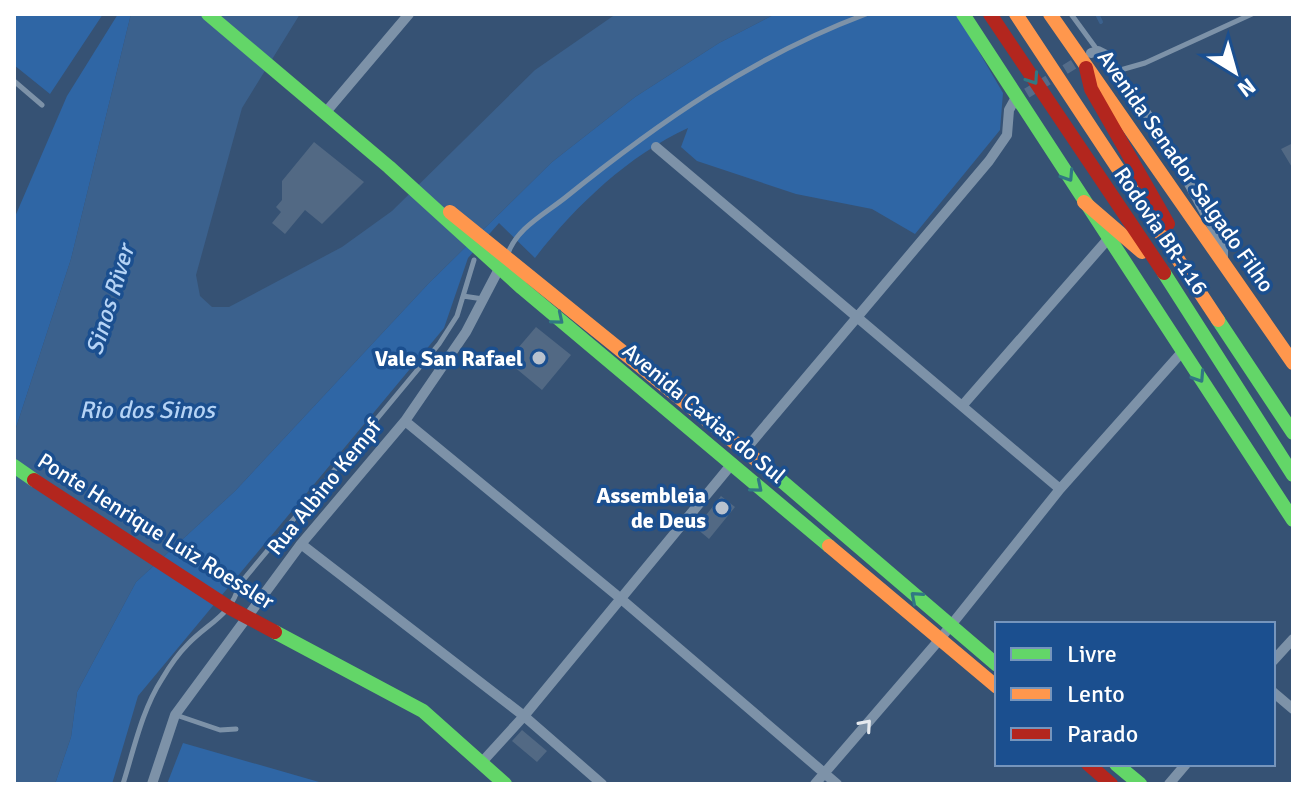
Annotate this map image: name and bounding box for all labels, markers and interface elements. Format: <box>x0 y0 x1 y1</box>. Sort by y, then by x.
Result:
north arrow <box>1195 32 1275 112</box>
street label: Avenida Senador Salgado Filho <box>1092 45 1280 297</box>
one-way arrow <box>1024 70 1039 84</box>
text: N <box>1232 72 1261 103</box>
street label: Rodovia BR-116 <box>1108 162 1214 300</box>
one-way arrow <box>1058 167 1073 182</box>
water label: Sinos River <box>79 238 142 359</box>
one-way arrow <box>549 309 564 324</box>
street label: Avenida Caxias do Sul <box>617 337 791 489</box>
place label: Vale San Rafael <box>375 345 523 372</box>
marker: Vale San Rafael <box>530 349 548 367</box>
one-way arrow <box>1189 369 1204 383</box>
water label: Rio dos Sinos <box>79 395 217 425</box>
street label: Rua Albino Kempf <box>261 412 388 560</box>
street label: Ponte Henrique Luiz Roessler <box>33 447 279 615</box>
one-way arrow <box>748 477 763 492</box>
place label: Assembleia de Deus <box>597 482 706 534</box>
marker: Assembleia de Deus <box>713 499 731 517</box>
one-way arrow <box>911 592 925 607</box>
legend <box>995 622 1275 766</box>
text: Livre <box>1067 639 1117 669</box>
text: Lento <box>1067 679 1125 709</box>
text: Parado <box>1067 719 1138 749</box>
one-way arrow <box>856 720 870 734</box>

